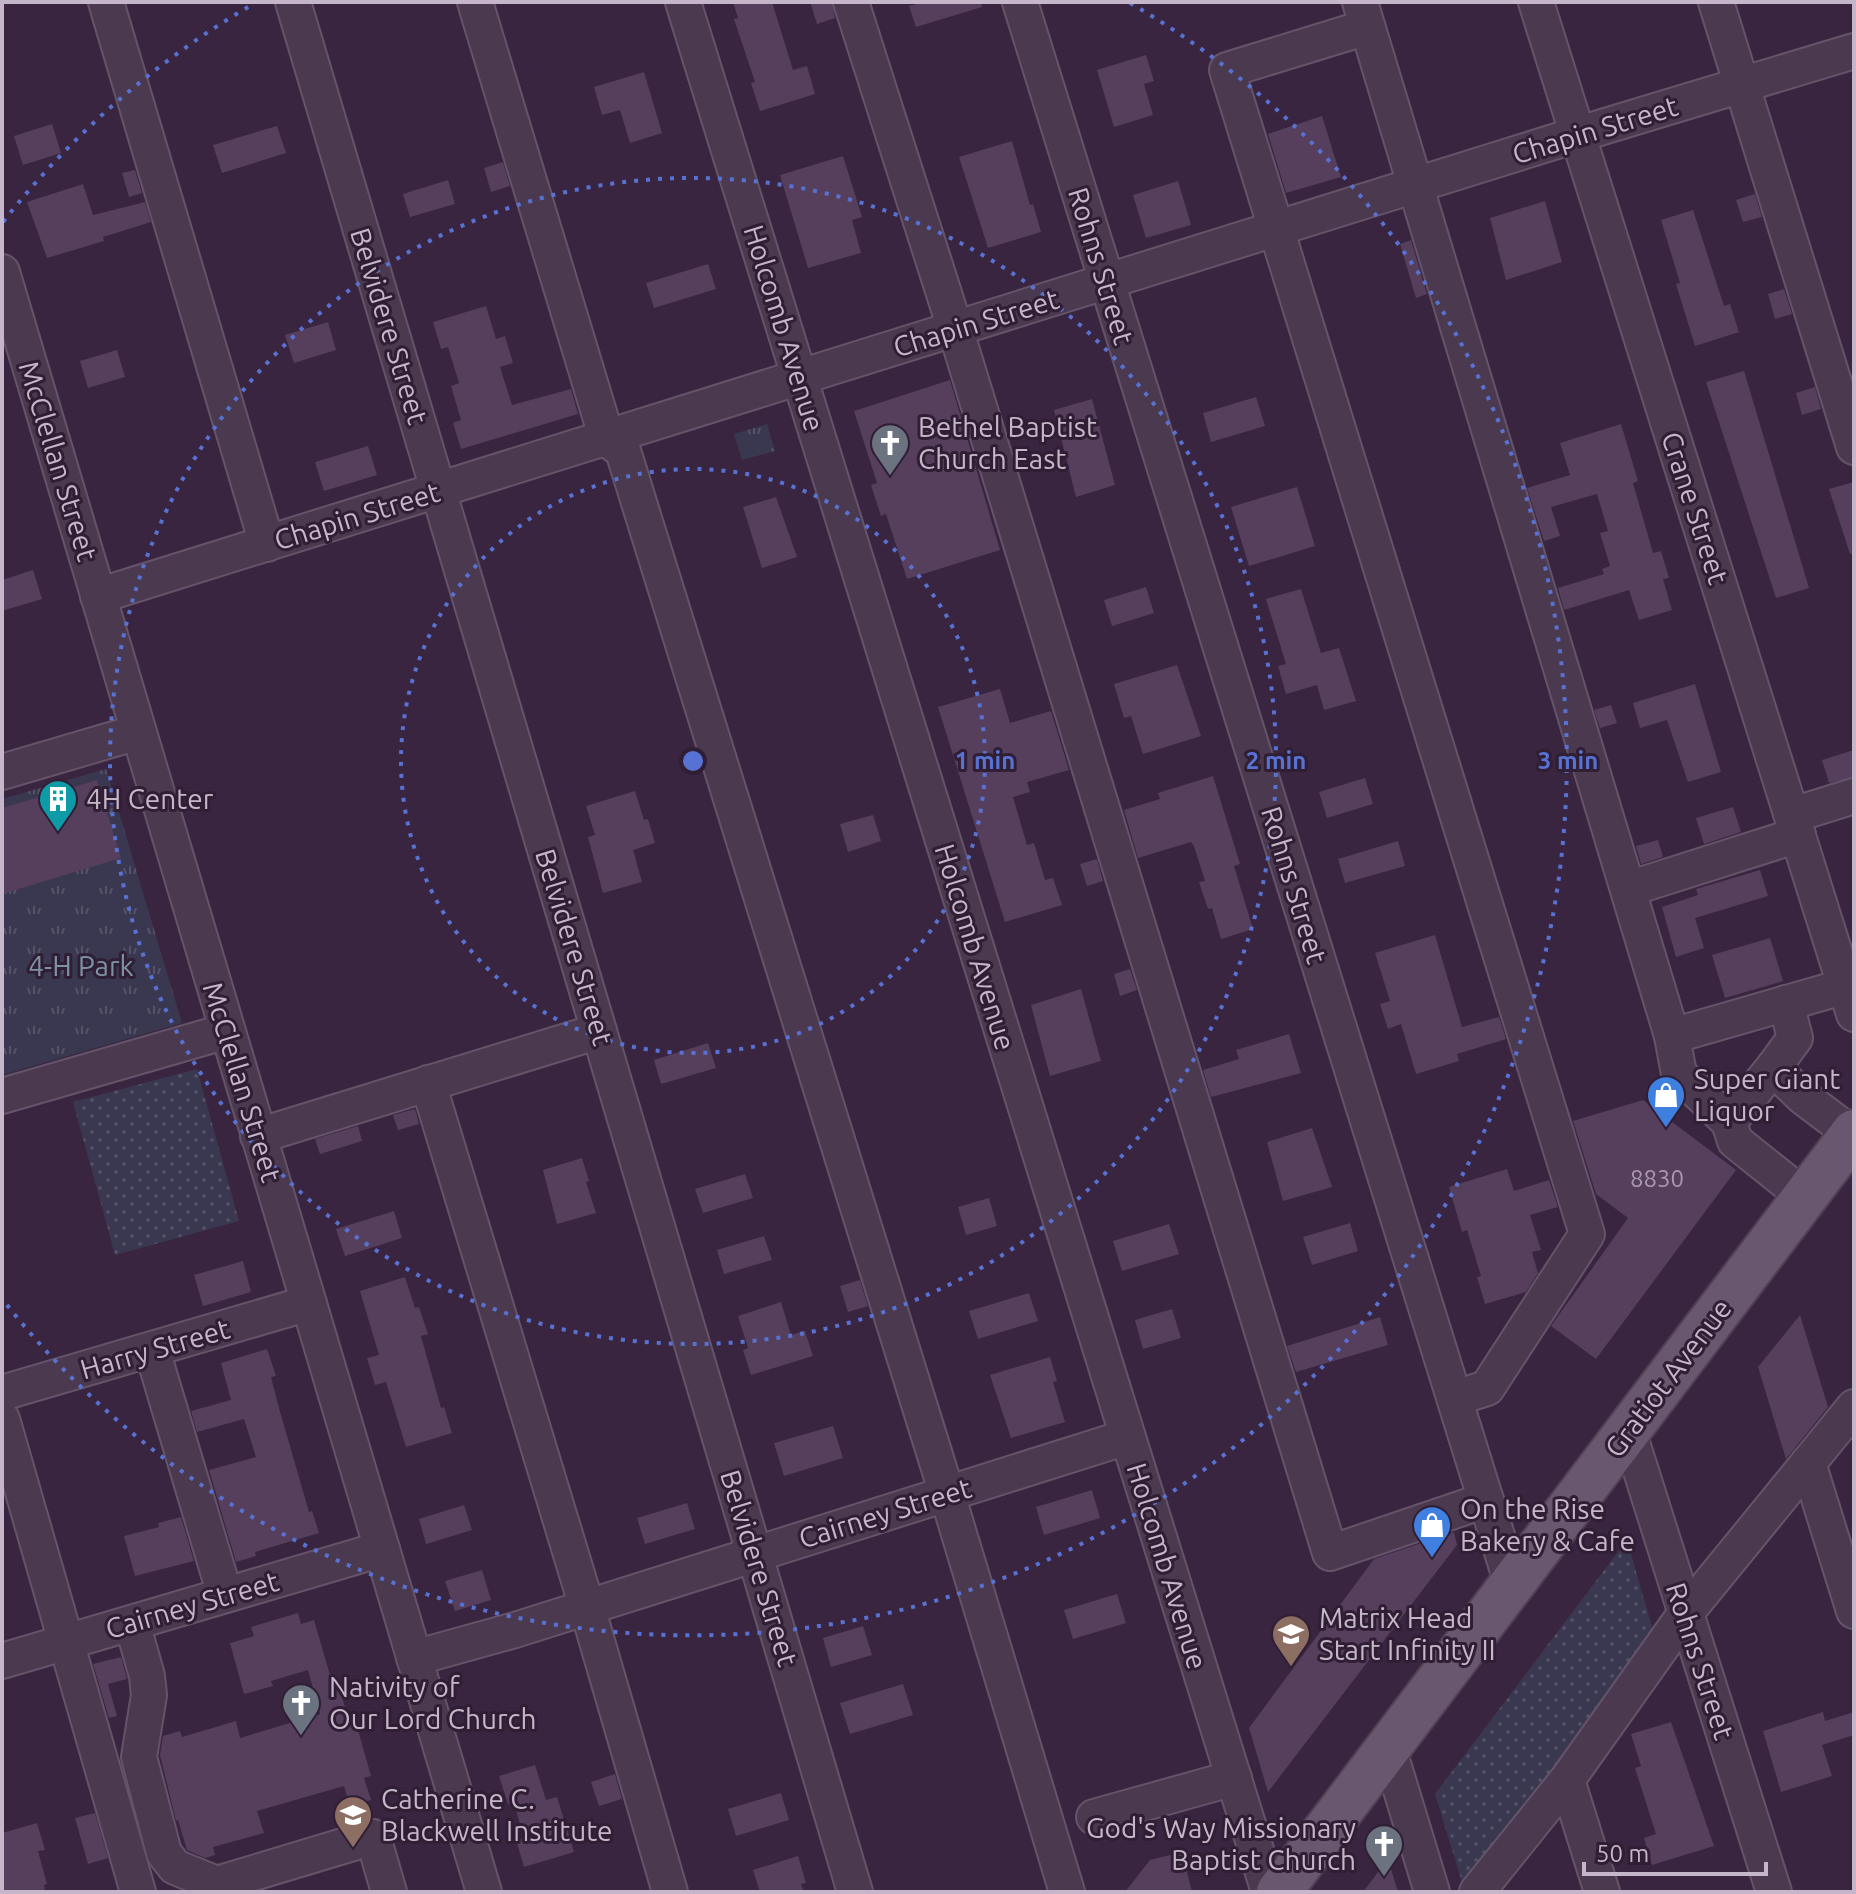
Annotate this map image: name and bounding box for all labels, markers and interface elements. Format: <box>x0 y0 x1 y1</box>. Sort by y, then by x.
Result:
street label: Chapin Street <box>1508 90 1681 169</box>
street label: Rohns Street <box>1063 184 1140 348</box>
street label: Holcomb Avenue <box>738 221 831 435</box>
street label: Belvidere Street <box>345 224 434 428</box>
street label: Chapin Street <box>889 283 1062 362</box>
street label: McClellan Street <box>13 357 104 564</box>
place label: Bethel Baptist Church East <box>918 411 1097 474</box>
church icon: Bethel Baptist Church East <box>869 422 911 477</box>
street label: Crane Street <box>1656 428 1735 588</box>
street label: Chapin Street <box>270 476 443 555</box>
centre of rings <box>679 747 707 775</box>
text: 1 min <box>955 747 1015 774</box>
text: 2 min <box>1246 747 1306 774</box>
text: 3 min <box>1538 747 1598 774</box>
building icon: 4H Center <box>37 778 79 833</box>
place label: 4H Center <box>86 783 214 814</box>
street label: Rohns Street <box>1256 803 1333 967</box>
street label: Holcomb Avenue <box>929 840 1022 1054</box>
street label: Belvidere Street <box>530 845 619 1049</box>
park label: 4-H Park <box>28 950 134 981</box>
street label: McClellan Street <box>197 978 288 1185</box>
place label: Super Giant Liquor <box>1694 1063 1840 1126</box>
shop icon: Super Giant Liquor <box>1645 1074 1687 1129</box>
house number: 8830 <box>1630 1165 1684 1192</box>
street label: Gratiot Avenue <box>1598 1293 1737 1463</box>
street label: Harry Street <box>77 1312 233 1385</box>
street label: Holcomb Avenue <box>1121 1459 1214 1673</box>
street label: Belvidere Street <box>715 1466 804 1670</box>
street label: Cairney Street <box>795 1472 975 1553</box>
place label: On the Rise Bakery & Cafe <box>1460 1493 1635 1556</box>
shop icon: On the Rise Bakery & Cafe <box>1411 1504 1453 1559</box>
street label: Cairney Street <box>102 1565 282 1644</box>
street label: Rohns Street <box>1661 1579 1740 1743</box>
place label: Matrix Head Start Infinity II <box>1319 1602 1496 1665</box>
school or university icon: Matrix Head Start Infinity II <box>1270 1613 1312 1668</box>
place label: Nativity of Our Lord Church <box>329 1671 536 1734</box>
church icon: Nativity of Our Lord Church <box>280 1682 322 1737</box>
place label: Catherine C. Blackwell Institute <box>381 1783 613 1846</box>
school or university icon: Catherine C. Blackwell Institute <box>332 1794 374 1849</box>
place label: God's Way Missionary Baptist Church <box>1086 1812 1356 1875</box>
church icon: God's Way Missionary Baptist Church <box>1363 1823 1405 1878</box>
scale bar <box>1584 1826 1766 1876</box>
text: 50 m <box>1596 1840 1649 1867</box>

